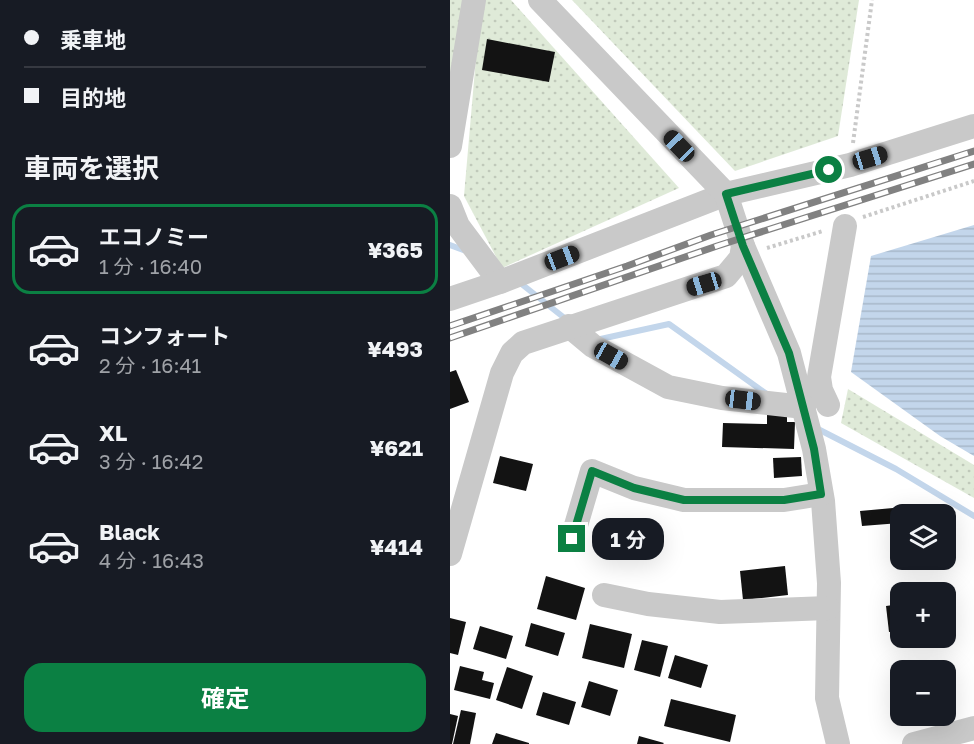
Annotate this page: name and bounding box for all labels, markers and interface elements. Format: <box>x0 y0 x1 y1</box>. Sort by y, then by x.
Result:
text: 乗車地 <box>60 26 126 53</box>
text: 目的地 <box>60 84 126 111</box>
car <box>660 127 698 165</box>
car <box>850 144 890 172</box>
text: 車両を選択 <box>24 152 159 184</box>
route start <box>815 156 842 183</box>
icon: car <box>27 222 81 276</box>
text: エコノミー <box>99 223 209 250</box>
text: ¥365 <box>368 236 423 263</box>
car <box>542 243 582 273</box>
text: 1 分 · 16:40 <box>99 254 202 278</box>
car <box>684 270 724 298</box>
icon: car <box>27 321 81 375</box>
text: コンフォート <box>99 322 230 349</box>
text: ¥493 <box>367 335 423 362</box>
car <box>591 339 631 373</box>
text: 2 分 · 16:41 <box>99 353 201 377</box>
car <box>724 389 762 411</box>
text: XL <box>99 419 127 446</box>
icon: car <box>27 420 81 474</box>
text: ¥621 <box>370 434 423 461</box>
text: 3 分 · 16:42 <box>99 449 203 473</box>
map controls <box>890 504 956 726</box>
button: layers <box>890 504 956 570</box>
text: Black <box>99 518 160 545</box>
callout: 1 分 <box>593 518 665 560</box>
icon: car <box>27 519 81 573</box>
route end <box>558 525 585 552</box>
text: 1 分 <box>610 527 646 551</box>
text: ¥414 <box>370 533 423 560</box>
text: 4 分 · 16:43 <box>99 548 204 572</box>
button: + <box>890 582 956 648</box>
button: − <box>890 660 956 726</box>
button: 確定 <box>24 663 426 732</box>

